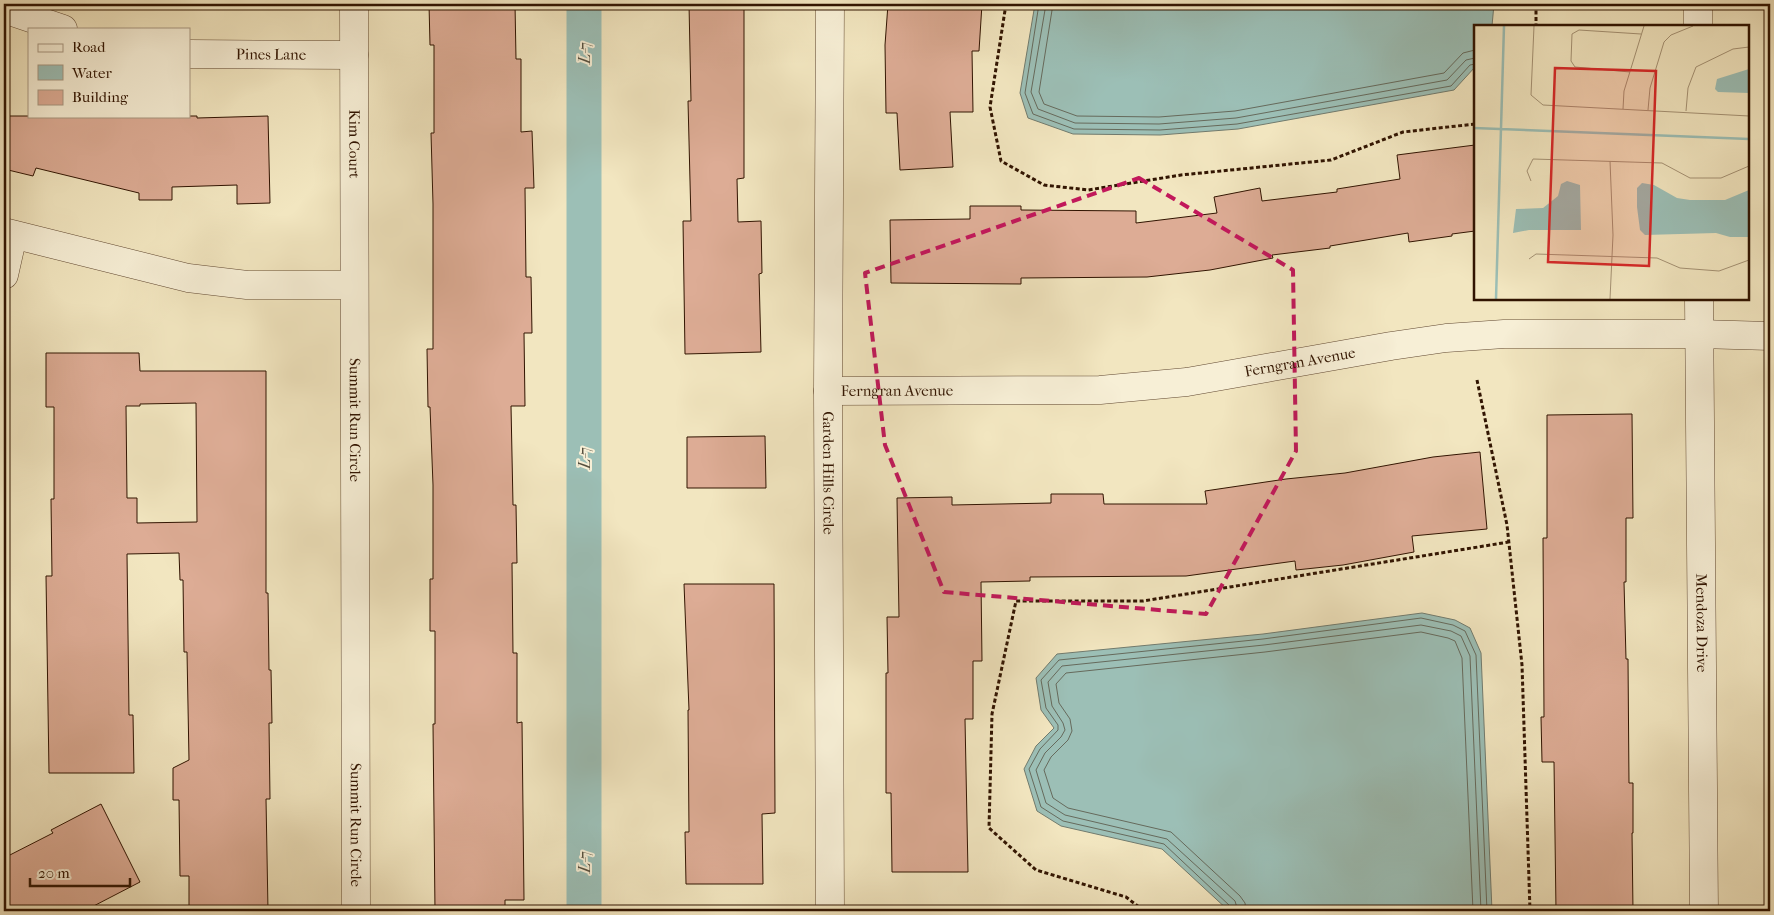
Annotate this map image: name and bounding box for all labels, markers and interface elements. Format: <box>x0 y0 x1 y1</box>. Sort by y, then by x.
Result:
inset map <box>1474 25 1749 300</box>
legend <box>28 28 190 118</box>
text: Road <box>72 38 106 56</box>
water label: L-7 <box>575 42 594 65</box>
street label: Pines Lane <box>236 45 307 64</box>
text: Water <box>71 64 112 82</box>
text: Building <box>72 88 129 106</box>
street label: Kim Court <box>345 110 363 179</box>
street label: Ferngran Avenue <box>1243 343 1357 381</box>
street label: Summit Run Circle <box>346 358 364 483</box>
street label: Ferngran Avenue <box>841 382 954 400</box>
street label: Garden Hills Circle <box>819 411 838 535</box>
water label: L-7 <box>575 447 594 470</box>
street label: Mendoza Drive <box>1692 573 1711 673</box>
street label: Summit Run Circle <box>347 763 365 888</box>
water label: L-7 <box>575 851 594 874</box>
scale bar <box>30 855 130 887</box>
text: 20 m <box>38 864 70 882</box>

